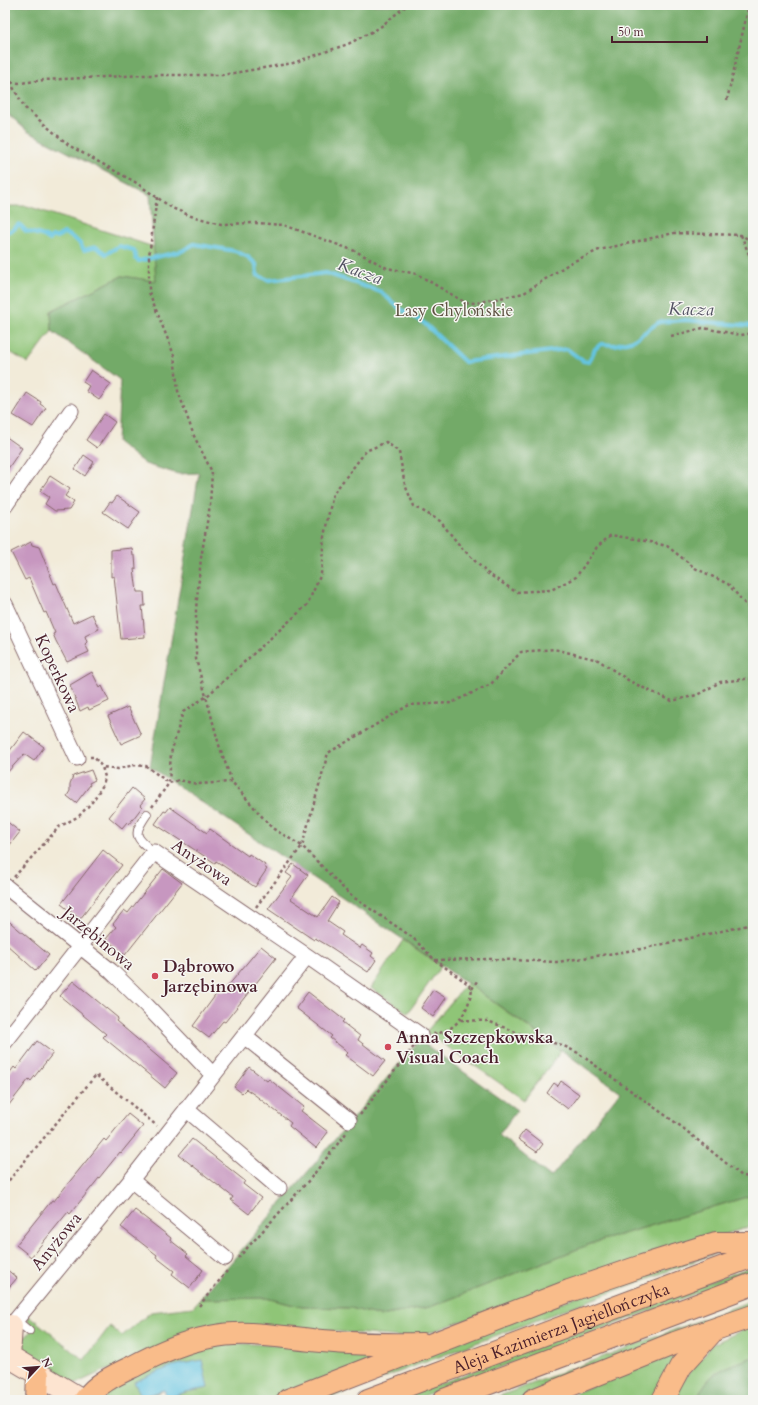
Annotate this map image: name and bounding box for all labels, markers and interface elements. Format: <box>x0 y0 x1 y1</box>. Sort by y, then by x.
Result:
scale bar <box>612 18 707 44</box>
text: 50 m <box>618 24 645 40</box>
water label: Kacza <box>334 252 386 291</box>
water label: Kacza <box>668 297 714 322</box>
park label: Lasy Chylońskie <box>395 299 513 322</box>
street label: Koperkowa <box>29 630 86 717</box>
street label: Anyżowa <box>167 834 237 891</box>
street label: Jarzębinowa <box>55 899 140 976</box>
place label: Dąbrowo Jarzębinowa <box>160 955 258 998</box>
marker: Dąbrowo Jarzębinowa <box>150 971 160 981</box>
place label: Anna Szczepkowska Visual Coach <box>396 1026 554 1069</box>
marker: Anna Szczepkowska Visual Coach <box>383 1042 393 1052</box>
street label: Anyżowa <box>26 1207 87 1275</box>
street label: Aleja Kazimierza Jagiellończyka <box>450 1277 673 1379</box>
north arrow <box>18 1347 58 1387</box>
text: N <box>38 1355 56 1371</box>

